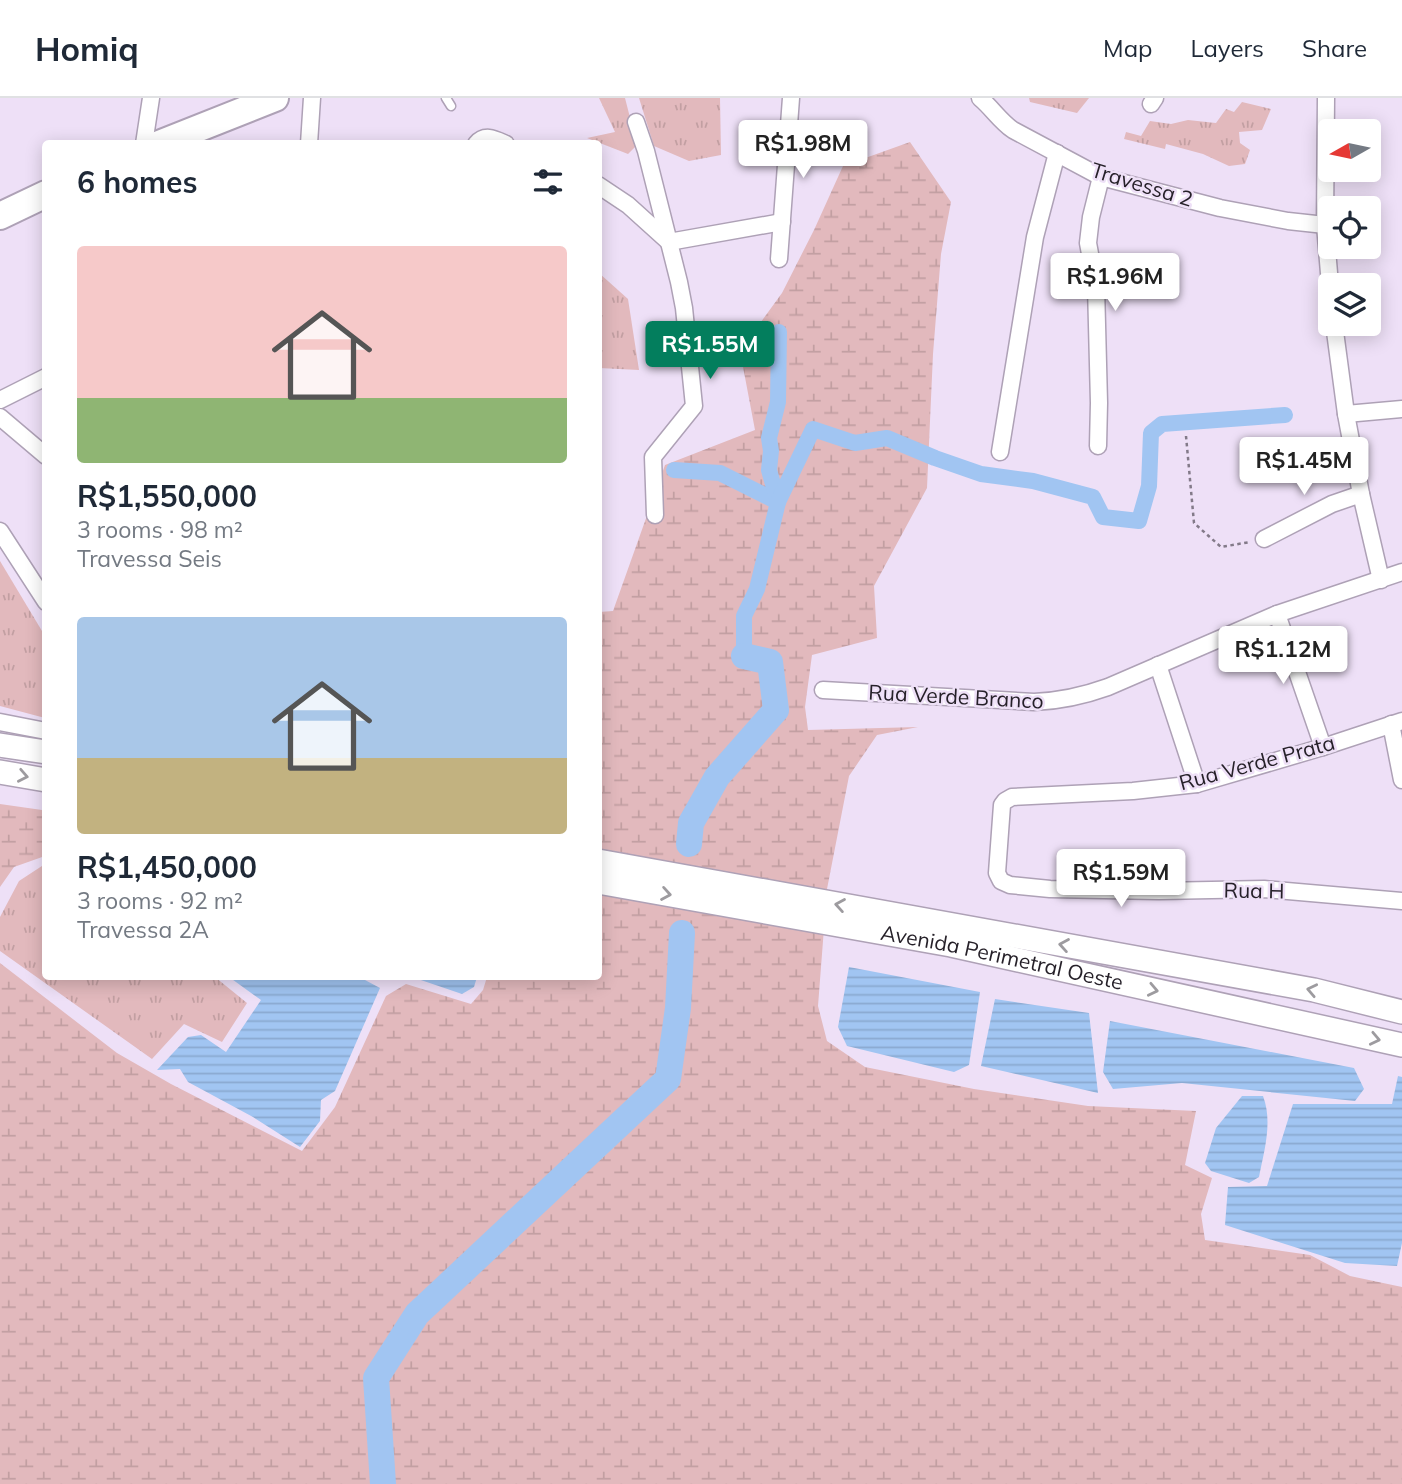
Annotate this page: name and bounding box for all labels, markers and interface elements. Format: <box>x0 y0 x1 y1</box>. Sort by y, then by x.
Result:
text: Homiq <box>35 28 139 69</box>
text: Map <box>1103 33 1152 63</box>
text: Layers <box>1190 33 1264 63</box>
text: Share <box>1302 33 1367 63</box>
north arrow <box>1318 119 1381 182</box>
map controls <box>1318 119 1381 336</box>
pin: R$1.98M <box>738 120 868 180</box>
text: R$1.98M <box>754 128 852 157</box>
street label: Travessa 2 <box>1088 156 1196 212</box>
text: 6 homes <box>77 163 198 201</box>
icon: filters <box>529 163 567 201</box>
button: locate <box>1318 196 1381 259</box>
pin: R$1.96M <box>1050 254 1180 313</box>
text: R$1.96M <box>1066 261 1164 290</box>
button: layers <box>1318 273 1381 336</box>
icon: home <box>259 292 385 418</box>
pin: R$1.55M <box>645 322 775 381</box>
text: R$1.55M <box>661 329 759 358</box>
pin: R$1.45M <box>1239 438 1369 497</box>
text: R$1.45M <box>1255 445 1353 474</box>
text: R$1,550,000 <box>77 477 257 515</box>
text: 3 rooms · 98 m² <box>77 515 243 544</box>
text: Travessa Seis <box>77 544 222 573</box>
pin: R$1.12M <box>1218 626 1348 686</box>
text: R$1.12M <box>1234 634 1332 663</box>
icon: home <box>259 663 385 789</box>
street label: Rua Verde Branco <box>868 678 1044 714</box>
street label: Rua Verde Prata <box>1176 729 1337 795</box>
one-way arrow <box>17 768 29 783</box>
text: R$1,450,000 <box>77 848 257 886</box>
pin: R$1.59M <box>1056 850 1186 909</box>
text: R$1.59M <box>1072 857 1170 886</box>
street label: Rua H <box>1223 876 1285 904</box>
text: 3 rooms · 92 m² <box>77 886 243 915</box>
one-way arrow <box>660 886 672 901</box>
one-way arrow <box>834 898 846 913</box>
text: Travessa 2A <box>77 915 209 944</box>
street label: Avenida Perimetral Oeste <box>879 919 1126 995</box>
one-way arrow <box>1058 938 1070 953</box>
one-way arrow <box>1147 982 1159 996</box>
one-way arrow <box>1306 984 1318 999</box>
one-way arrow <box>1369 1031 1381 1045</box>

